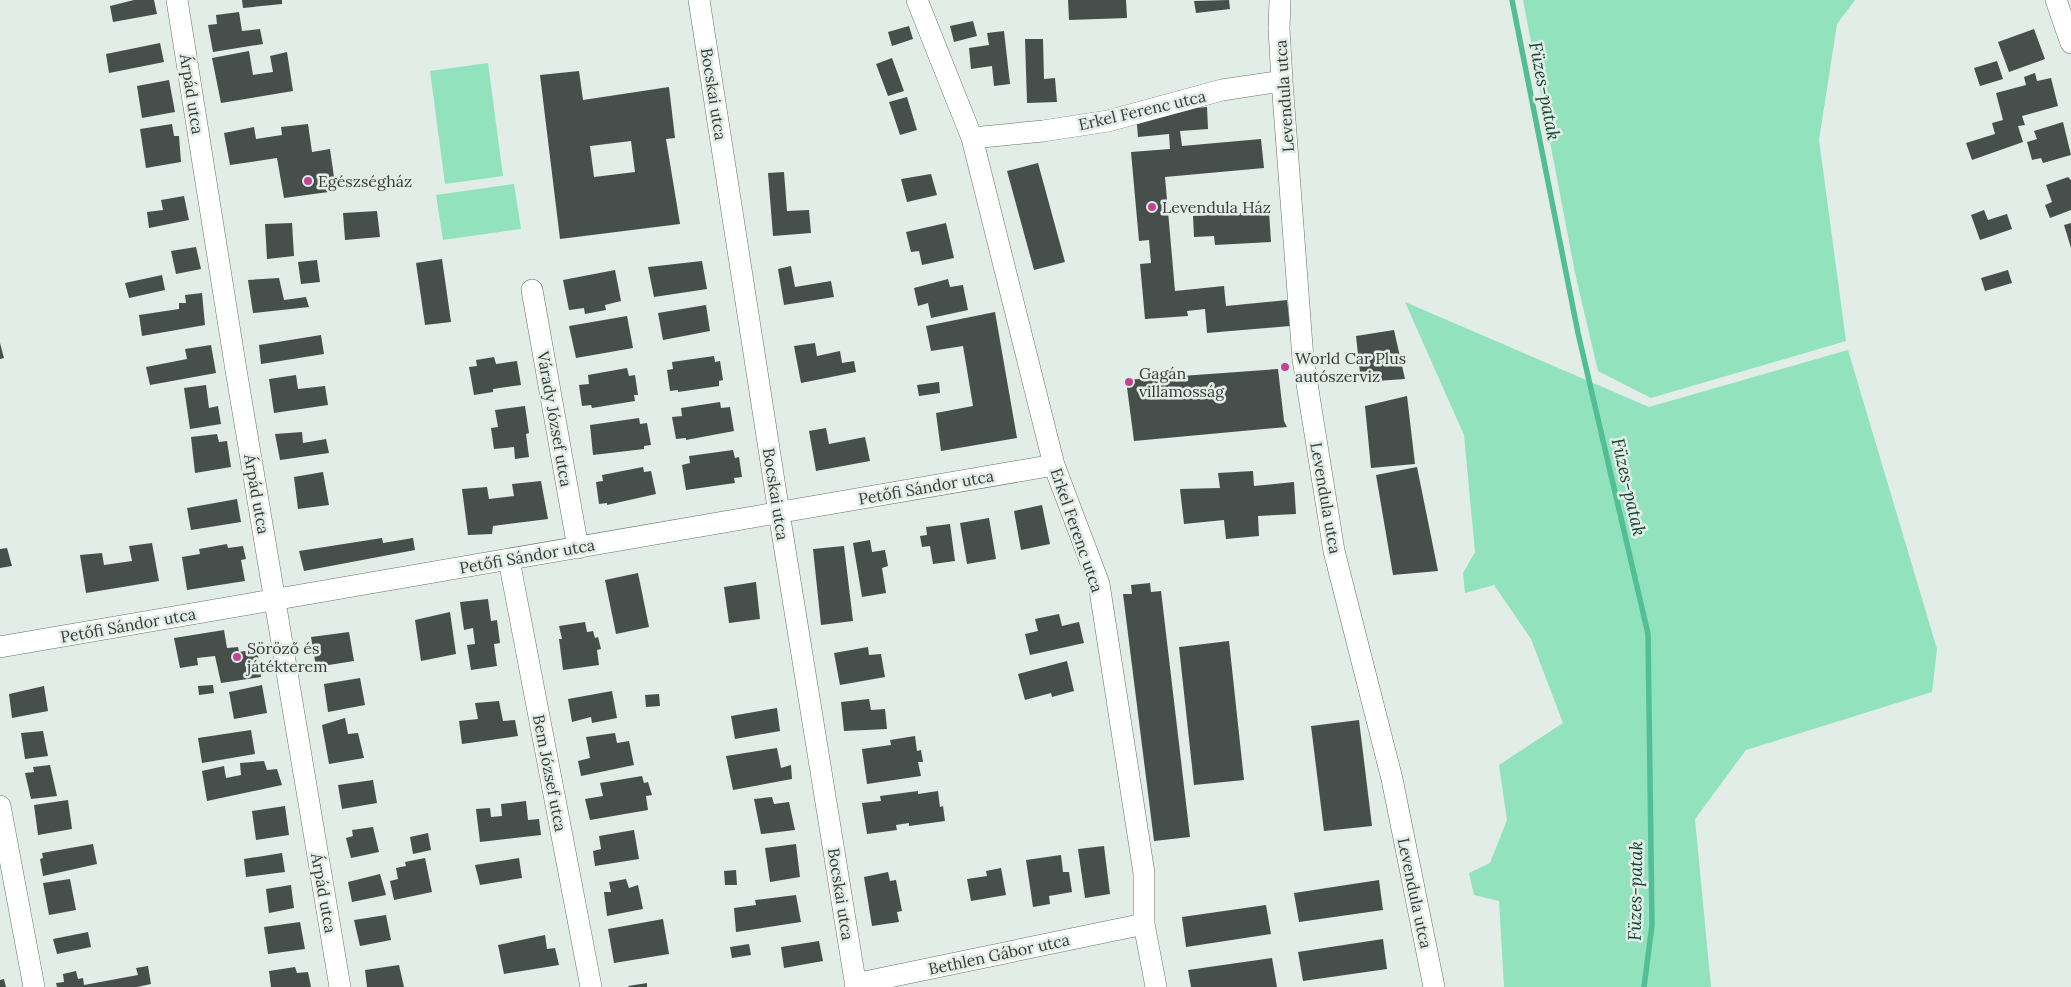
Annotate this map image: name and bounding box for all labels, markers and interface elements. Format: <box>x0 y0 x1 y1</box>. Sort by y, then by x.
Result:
street label: Levendula utca <box>1270 39 1298 153</box>
water label: Füzes-patak <box>1524 40 1566 142</box>
street label: Bocskai utca <box>697 46 731 142</box>
street label: Árpád utca <box>176 51 208 136</box>
street label: Erkel Ferenc utca <box>1076 86 1208 134</box>
place label: Egészségház <box>318 171 412 191</box>
marker: Egészségház <box>302 175 314 187</box>
place label: Levendula Ház <box>1162 197 1271 217</box>
marker: Levendula Ház <box>1146 201 1158 213</box>
place label: World Car Plus autószerviz <box>1295 348 1406 386</box>
street label: Várady József utca <box>533 349 577 488</box>
marker: World Car Plus autószerviz <box>1279 361 1291 373</box>
place label: Gagán villamosság <box>1139 363 1225 401</box>
marker: Gagán villamosság <box>1123 376 1135 388</box>
water label: Füzes-patak <box>1607 436 1651 538</box>
street label: Levendula utca <box>1306 441 1346 555</box>
street label: Bocskai utca <box>759 446 793 542</box>
street label: Árpád utca <box>240 451 274 536</box>
street label: Petőfi Sándor utca <box>857 465 995 509</box>
street label: Erkel Ferenc utca <box>1046 465 1108 595</box>
street label: Petőfi Sándor utca <box>458 534 596 578</box>
street label: Petőfi Sándor utca <box>59 603 197 647</box>
place label: Söröző és játékterem <box>245 638 327 676</box>
marker: Söröző és játékterem <box>231 651 243 663</box>
street label: Bem József utca <box>529 713 571 833</box>
street label: Levendula utca <box>1394 836 1436 950</box>
water label: Füzes-patak <box>1623 841 1647 941</box>
street label: Bocskai utca <box>824 846 858 942</box>
street label: Árpád utca <box>307 850 341 935</box>
street label: Bethlen Gábor utca <box>927 929 1071 979</box>

